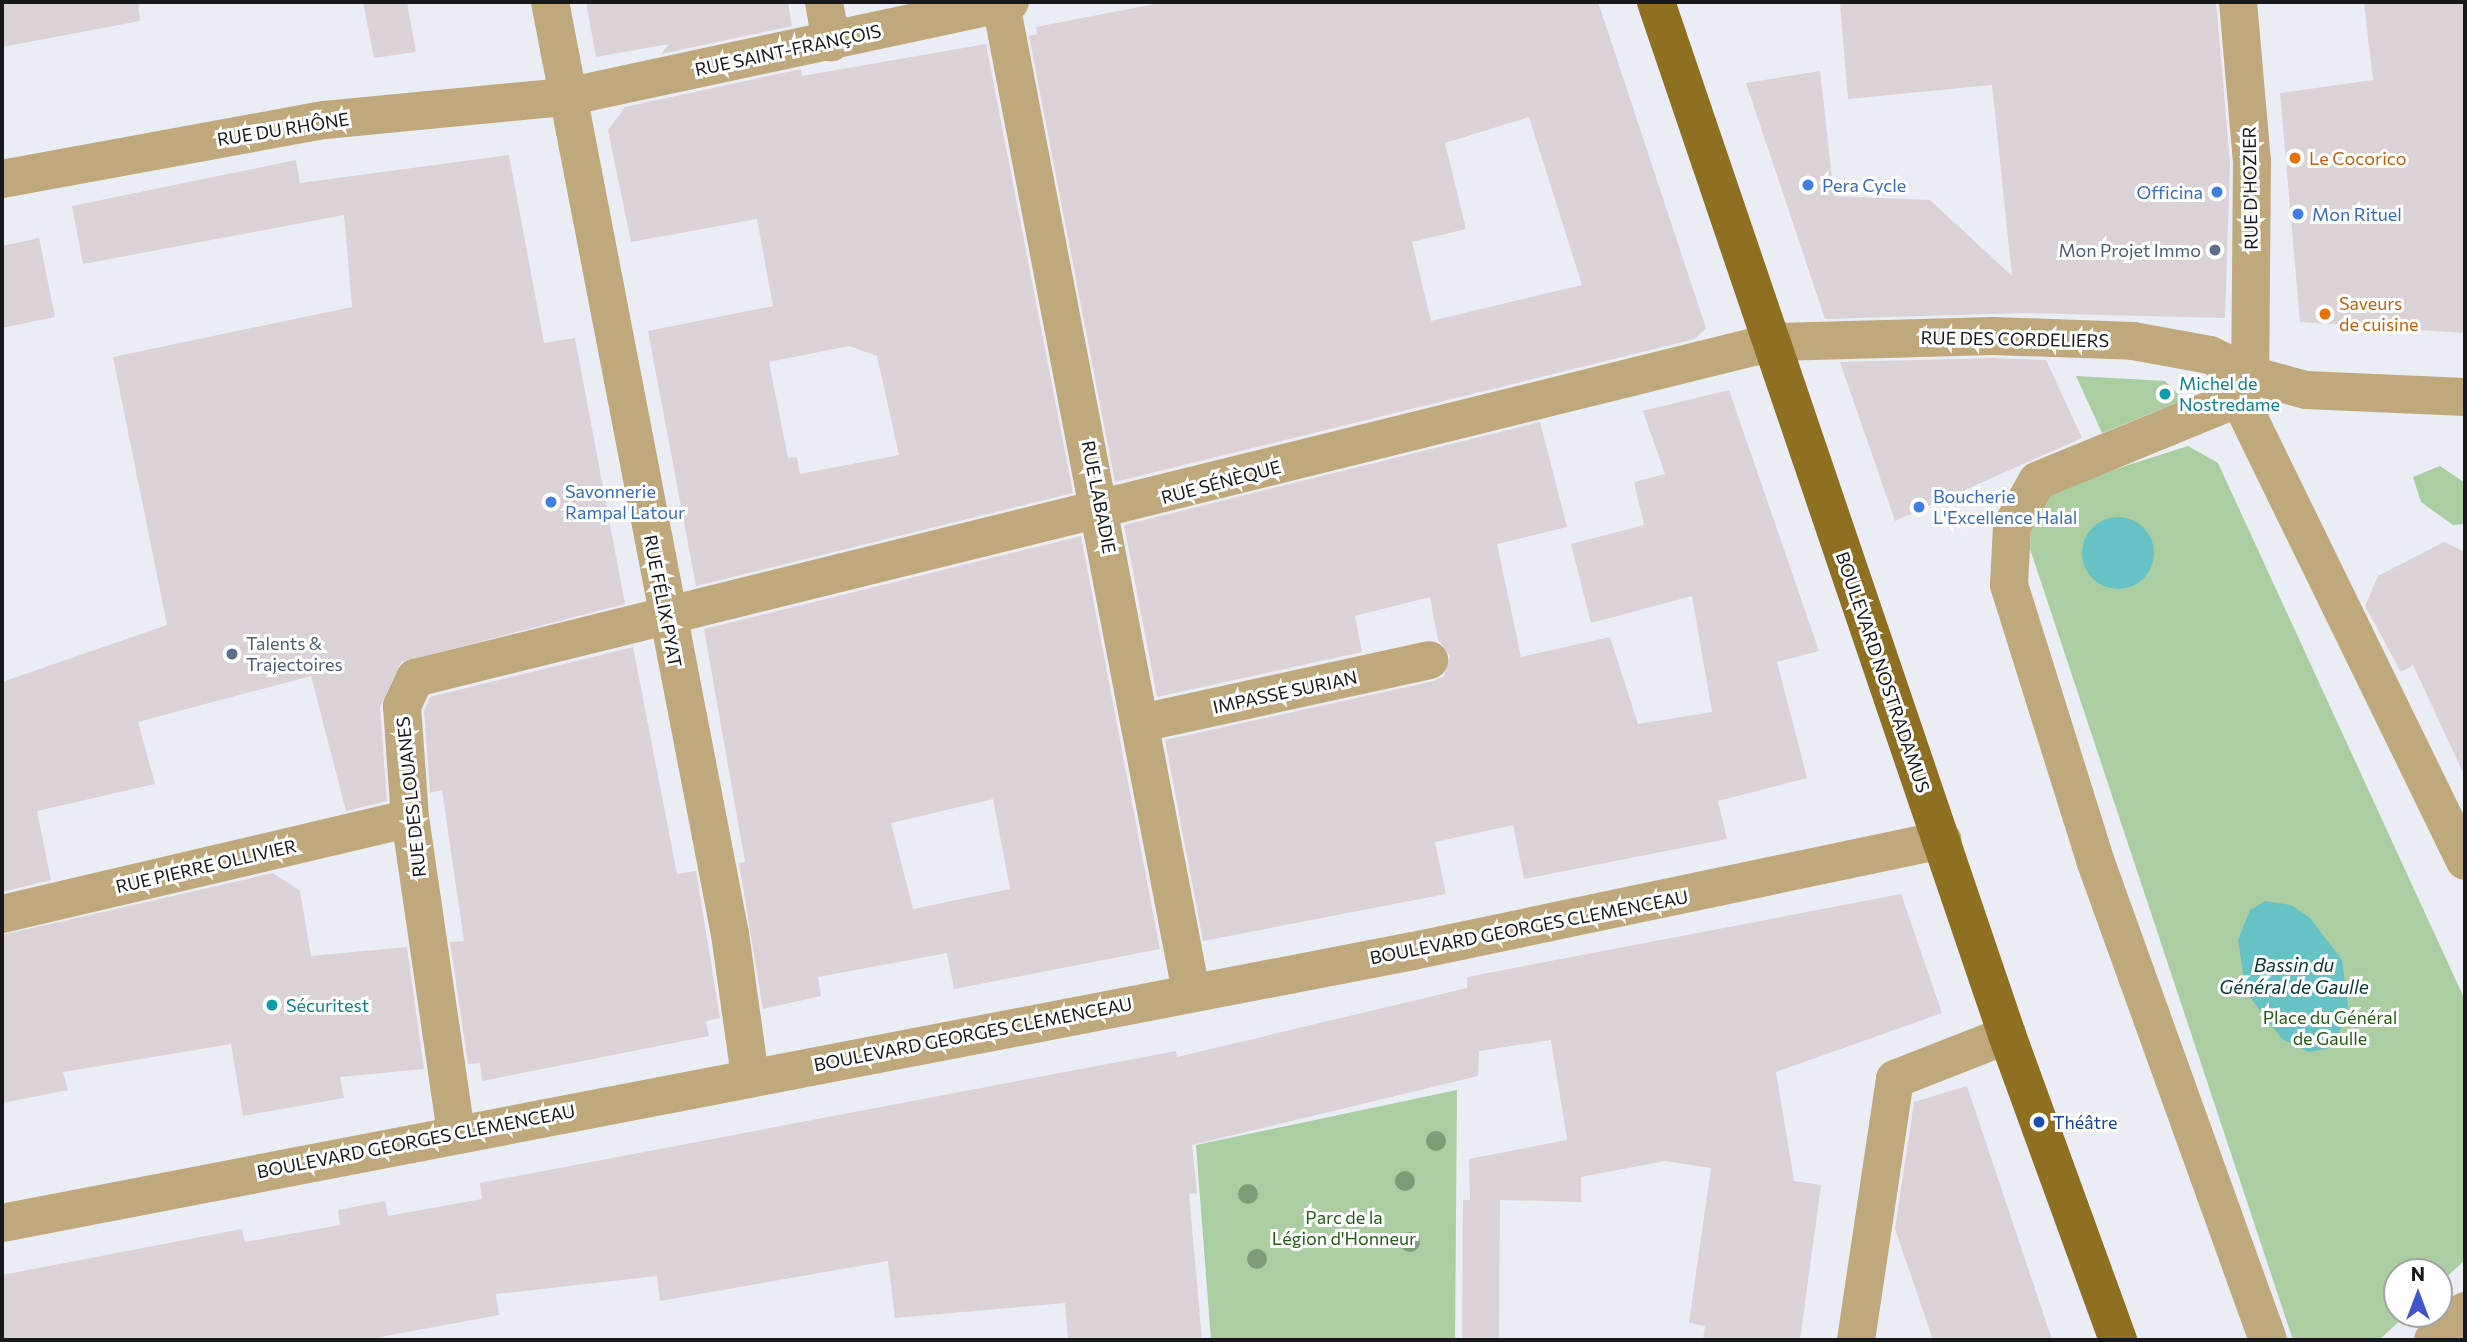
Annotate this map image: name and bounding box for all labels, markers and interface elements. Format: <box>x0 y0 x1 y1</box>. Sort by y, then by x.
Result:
street label: RUE SAINT-FRANÇOIS <box>693 20 883 80</box>
street label: RUE DU RHÔNE <box>215 108 351 150</box>
street label: RUE D'HOZIER <box>2238 126 2262 250</box>
place label: Le Cocorico <box>2309 147 2406 169</box>
marker: Le Cocorico <box>2287 150 2303 166</box>
place label: Pera Cycle <box>1822 174 1906 196</box>
marker: Pera Cycle <box>1800 177 1816 193</box>
place label: Officina <box>2137 181 2203 203</box>
marker: Officina <box>2209 184 2225 200</box>
place label: Mon Rituel <box>2312 203 2402 225</box>
marker: Mon Rituel <box>2290 206 2306 222</box>
place label: Mon Projet Immo <box>2058 239 2201 261</box>
marker: Mon Projet Immo <box>2207 242 2223 258</box>
place label: Saveurs de cuisine <box>2339 293 2419 336</box>
marker: Saveurs de cuisine <box>2317 306 2333 322</box>
street label: RUE DES CORDELIERS <box>1921 327 2109 351</box>
place label: Michel de Nostredame <box>2179 373 2280 416</box>
marker: Michel de Nostredame <box>2157 386 2173 402</box>
street label: RUE LABADIE <box>1077 439 1121 555</box>
street label: RUE SÉNÈQUE <box>1159 456 1283 508</box>
place label: Savonnerie Rampal Latour <box>565 481 685 524</box>
place label: Boucherie L'Excellence Halal <box>1933 486 2077 528</box>
marker: Savonnerie Rampal Latour <box>543 494 559 510</box>
marker: Boucherie L'Excellence Halal <box>1911 499 1927 515</box>
street label: RUE FÉLIX PYAT <box>640 533 686 669</box>
street label: BOULEVARD NOSTRADAMUS <box>1832 549 1934 795</box>
place label: Talents & Trajectoires <box>246 633 343 676</box>
marker: Talents & Trajectoires <box>224 646 240 662</box>
street label: IMPASSE SURIAN <box>1211 666 1359 718</box>
street label: RUE DES LOUANES <box>392 716 430 878</box>
street label: RUE PIERRE OLLIVIER <box>114 835 298 897</box>
street label: BOULEVARD GEORGES CLEMENCEAU <box>1368 886 1690 968</box>
water label: Bassin du Général de Gaulle <box>2219 954 2369 998</box>
street label: BOULEVARD GEORGES CLEMENCEAU <box>812 993 1134 1075</box>
place label: Sécuritest <box>286 994 369 1016</box>
marker: Sécuritest <box>264 997 280 1013</box>
park label: Place du Général de Gaulle <box>2263 1007 2397 1050</box>
street label: BOULEVARD GEORGES CLEMENCEAU <box>255 1100 577 1182</box>
place label: Théâtre <box>2053 1111 2117 1133</box>
marker: Théâtre <box>2031 1114 2047 1130</box>
park label: Parc de la Légion d'Honneur <box>1272 1207 1416 1250</box>
north arrow <box>2383 1258 2453 1328</box>
text: N <box>2411 1262 2425 1285</box>

